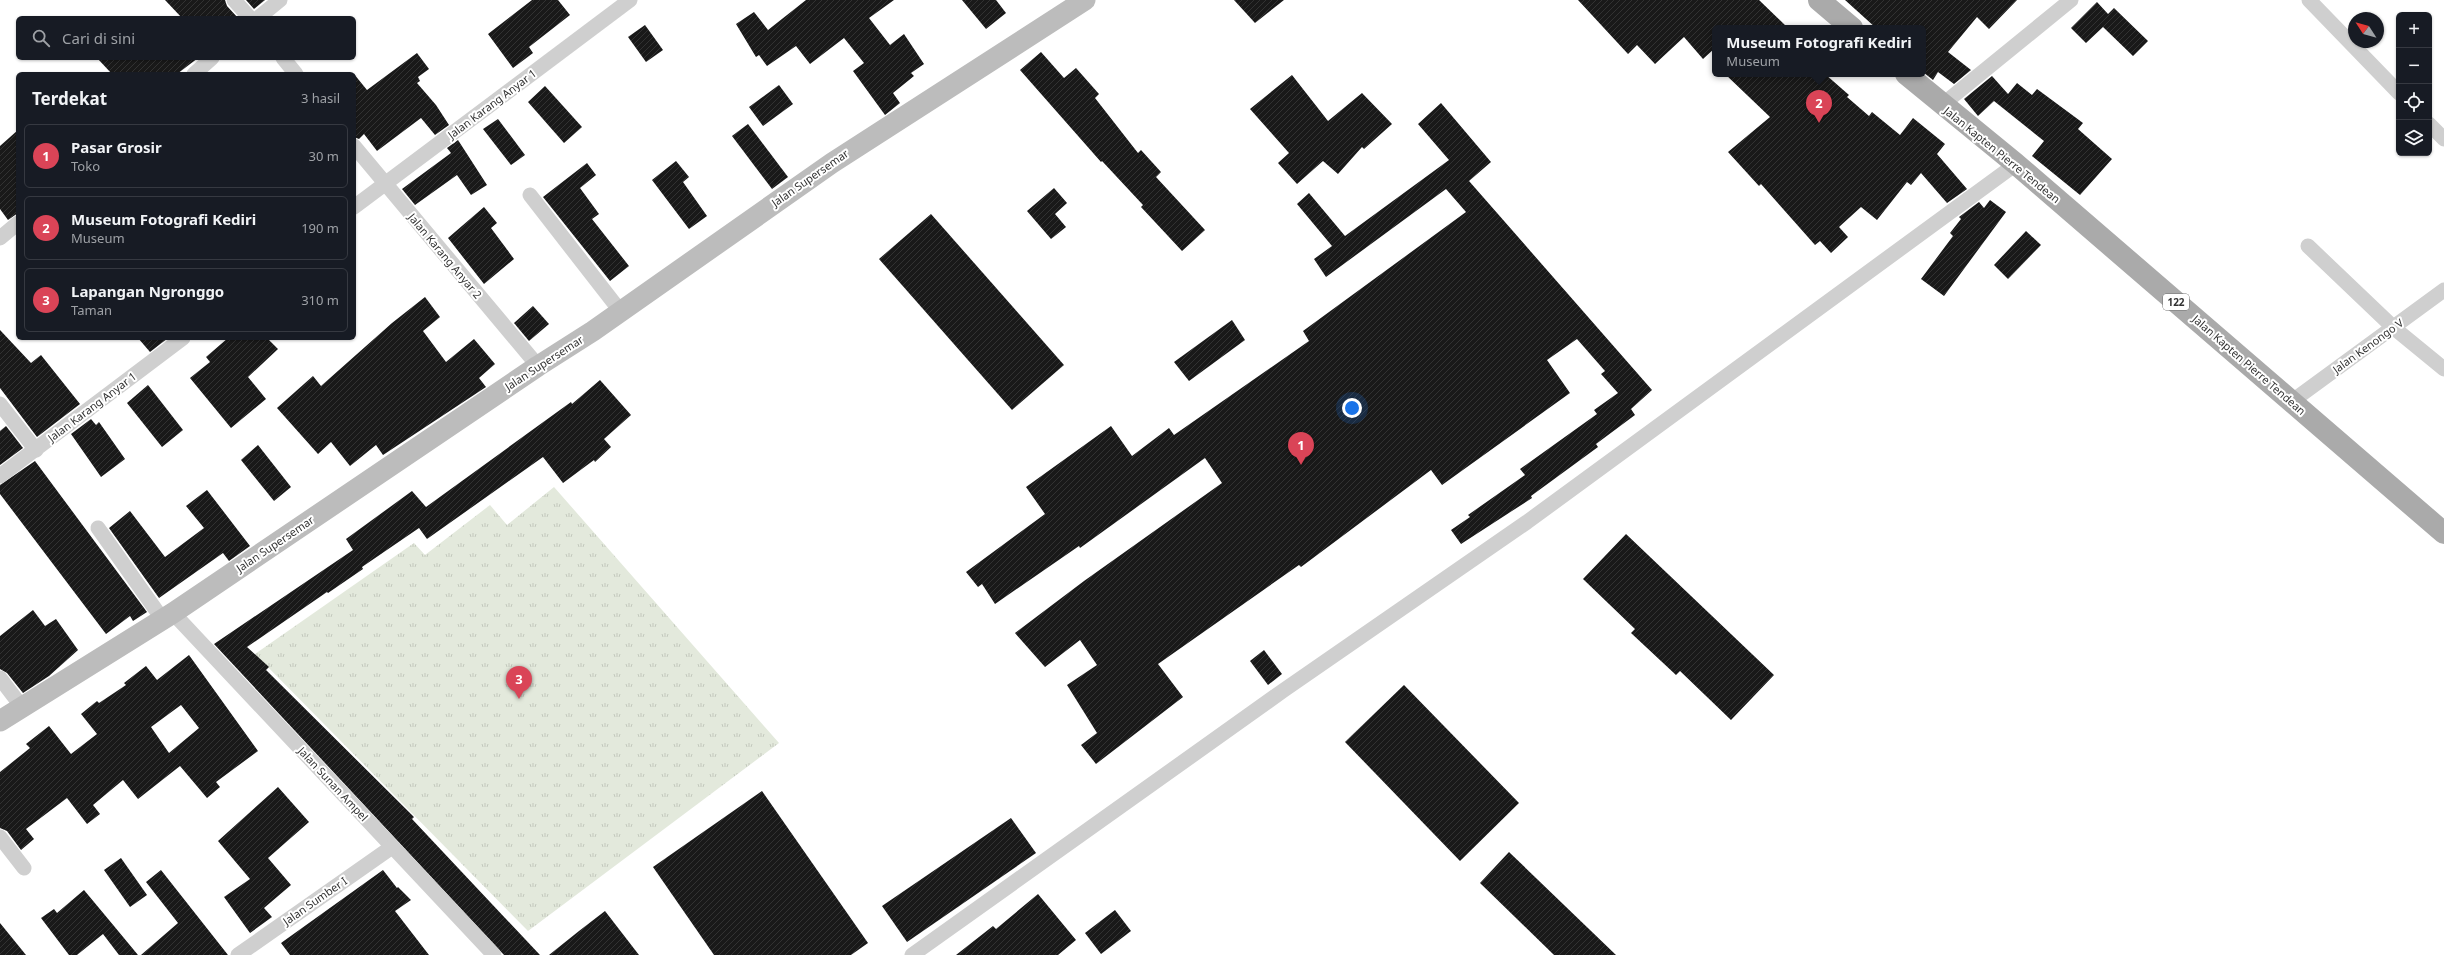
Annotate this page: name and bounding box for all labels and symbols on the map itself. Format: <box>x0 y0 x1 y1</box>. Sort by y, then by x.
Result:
north arrow <box>2348 12 2384 48</box>
street label: Jalan Karang Anyar 1 <box>444 65 539 142</box>
pin: 2 <box>1806 90 1832 123</box>
street label: Jalan Kapten Pierre Tendean <box>1940 102 2064 206</box>
street label: Jalan Supersemar <box>767 145 852 210</box>
street label: Jalan Karang Anyar 2 <box>405 209 486 302</box>
road number: 122 <box>2163 294 2189 310</box>
street label: Jalan Kapten Pierre Tendean <box>2189 311 2309 418</box>
street label: Jalan Kenongo V <box>2329 315 2406 377</box>
street label: Jalan Supersemar <box>501 331 586 394</box>
street label: Jalan Karang Anyar 1 <box>44 368 139 445</box>
your location <box>1342 398 1362 418</box>
pin: 1 <box>1288 432 1314 465</box>
street label: Jalan Supersemar <box>232 512 317 576</box>
pin: 3 <box>506 666 532 699</box>
street label: Jalan Sunan Ampel <box>294 743 372 824</box>
street label: Jalan Sumber I <box>279 873 350 929</box>

